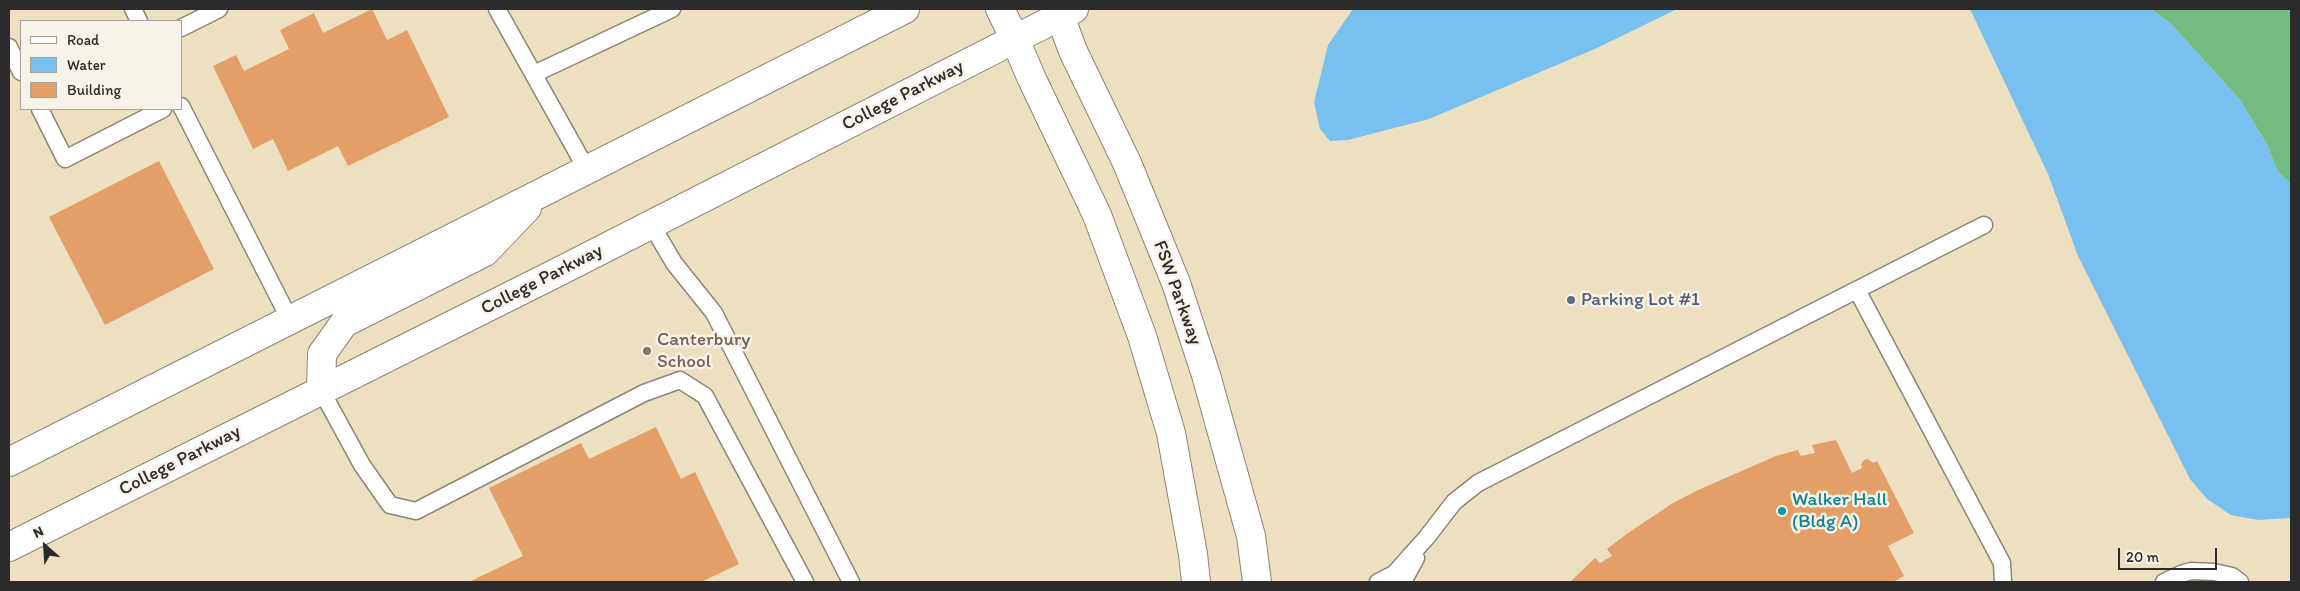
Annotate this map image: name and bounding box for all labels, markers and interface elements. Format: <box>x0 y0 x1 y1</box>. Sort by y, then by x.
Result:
legend <box>20 20 182 110</box>
text: Road <box>67 31 99 49</box>
text: Water <box>67 56 105 74</box>
street label: College Parkway <box>838 56 968 136</box>
text: Building <box>67 81 121 99</box>
street label: FSW Parkway <box>1148 238 1206 348</box>
street label: College Parkway <box>477 240 607 320</box>
place label: Parking Lot #1 <box>1581 289 1700 311</box>
marker: Parking Lot #1 <box>1565 294 1577 306</box>
place label: Canterbury School <box>657 329 750 373</box>
marker: Canterbury School <box>641 345 653 357</box>
street label: College Parkway <box>115 421 245 501</box>
place label: Walker Hall (Bldg A) <box>1792 489 1887 533</box>
marker: Walker Hall (Bldg A) <box>1776 505 1788 517</box>
north arrow <box>20 521 70 571</box>
text: N <box>30 522 46 542</box>
scale bar <box>2120 538 2219 570</box>
text: 20 m <box>2126 548 2159 566</box>

